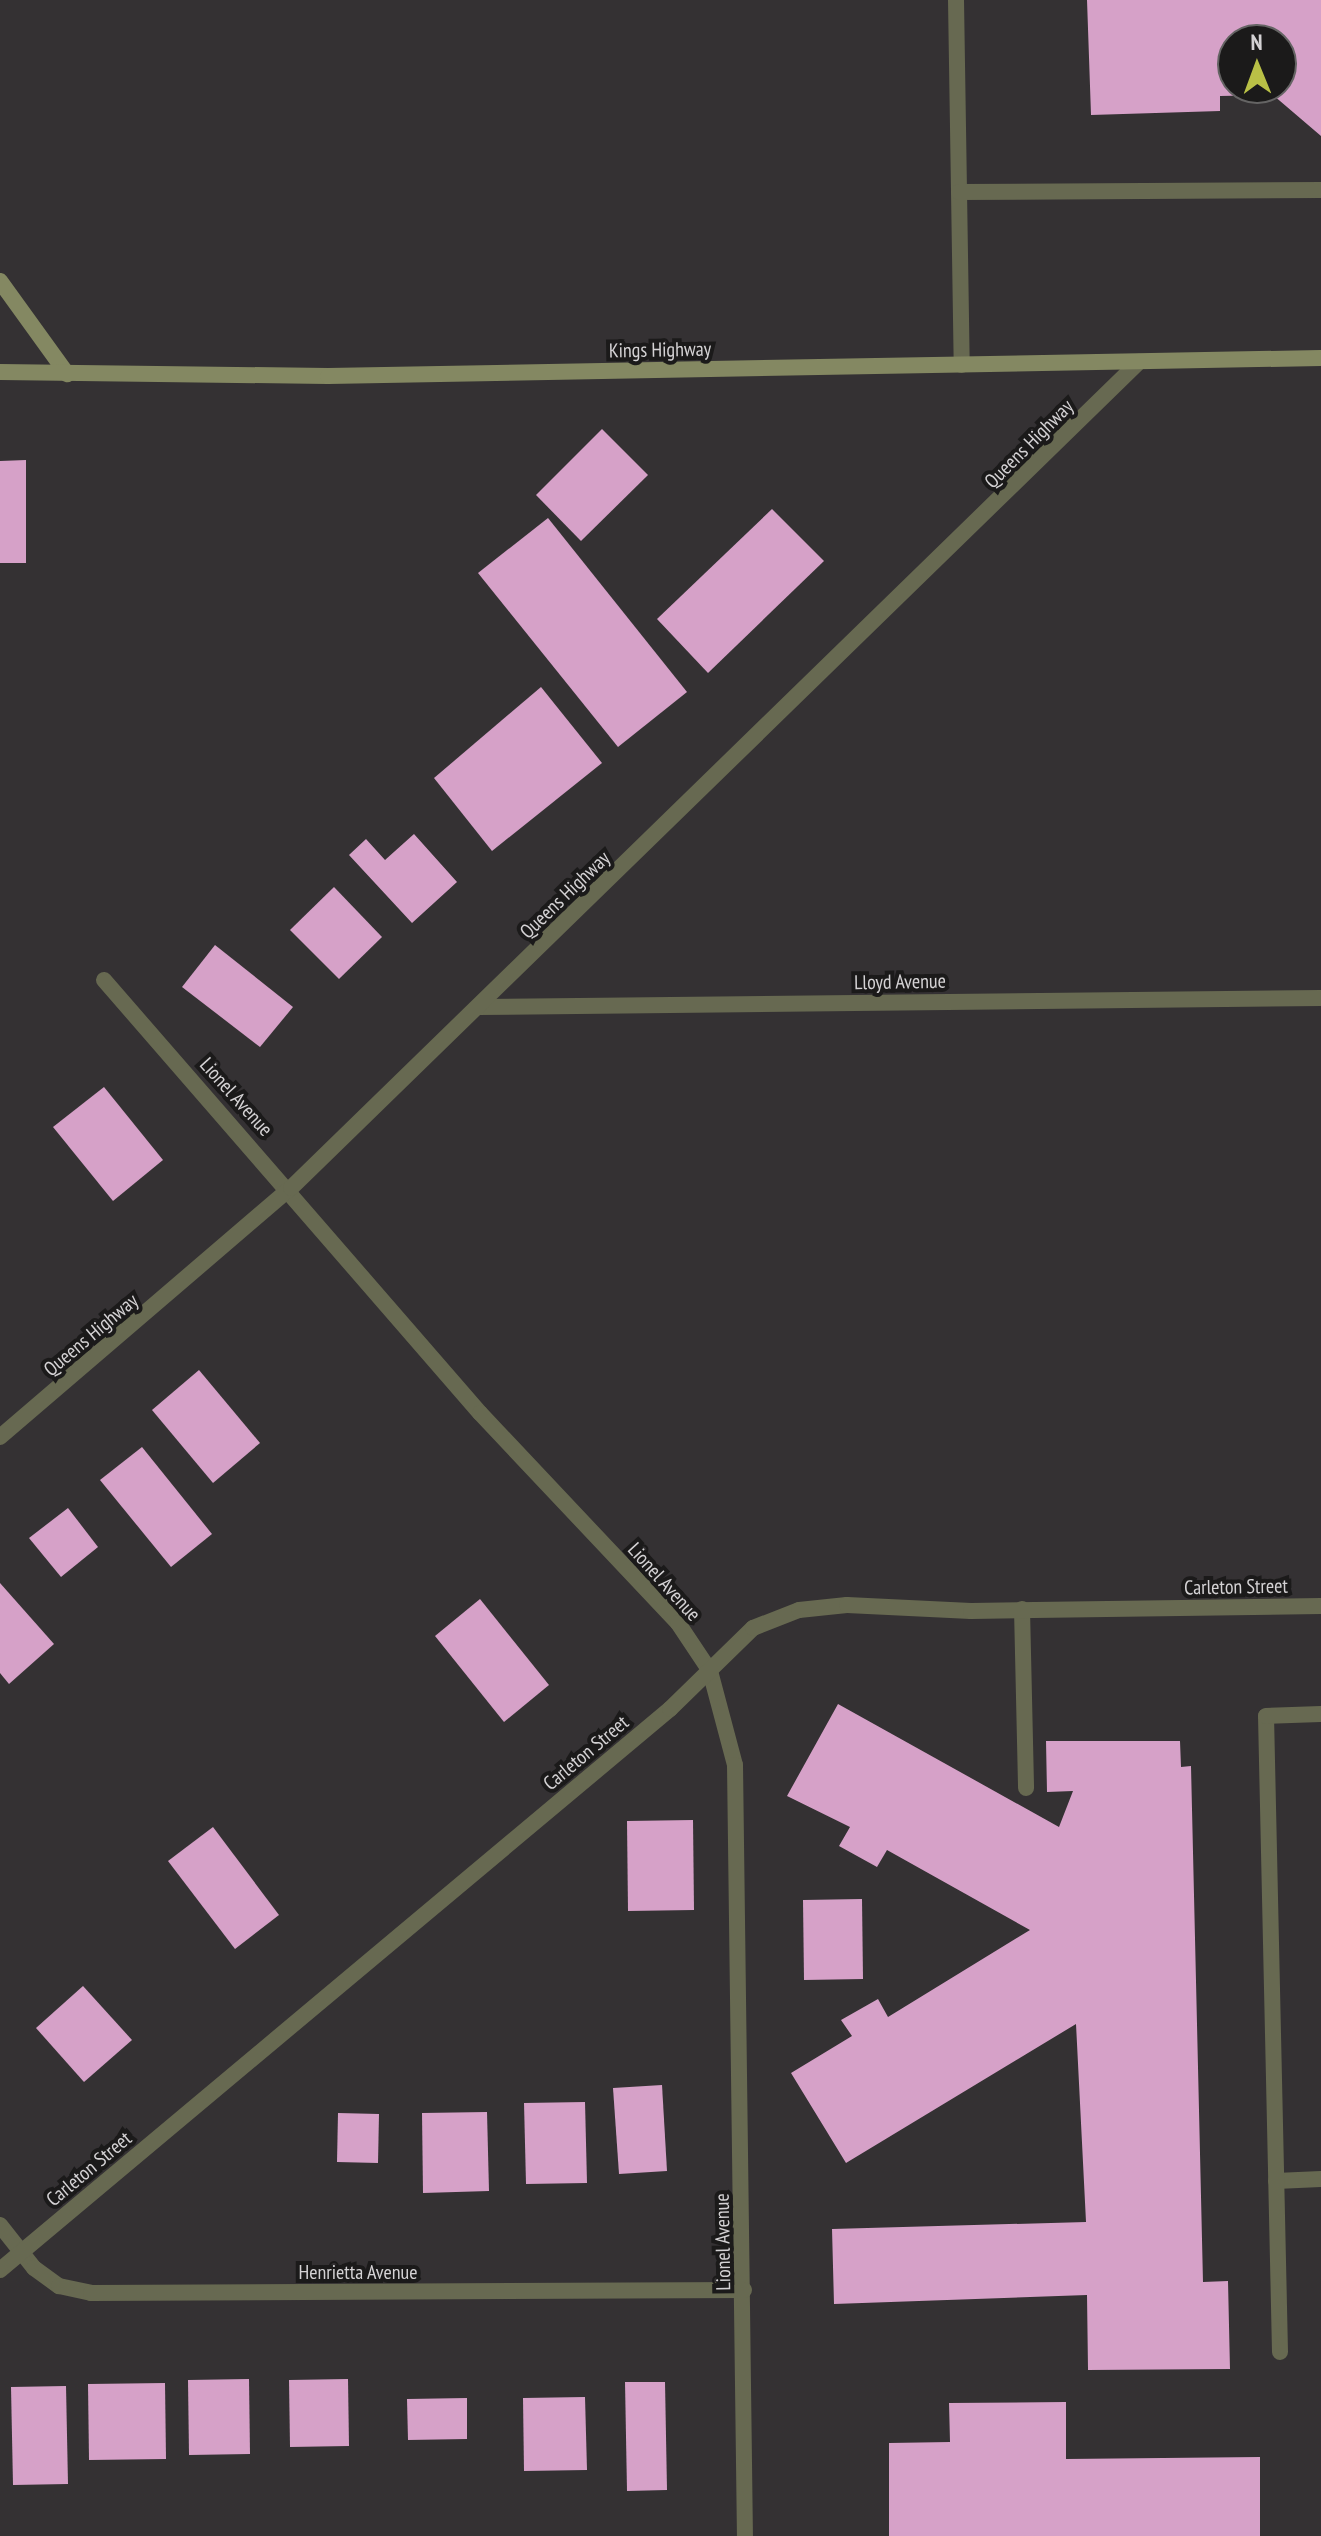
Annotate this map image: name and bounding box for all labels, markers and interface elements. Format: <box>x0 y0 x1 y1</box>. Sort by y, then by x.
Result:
north arrow <box>1217 24 1297 104</box>
text: N <box>1250 28 1263 56</box>
street label: Kings Highway <box>609 337 711 363</box>
street label: Queens Highway <box>980 395 1078 493</box>
street label: Queens Highway <box>515 846 615 944</box>
street label: Lloyd Avenue <box>854 969 946 995</box>
street label: Lionel Avenue <box>194 1053 278 1141</box>
street label: Queens Highway <box>39 1289 143 1381</box>
street label: Lionel Avenue <box>622 1538 706 1626</box>
street label: Carleton Street <box>1184 1574 1288 1600</box>
street label: Carleton Street <box>539 1710 633 1796</box>
street label: Carleton Street <box>42 2126 136 2212</box>
street label: Lionel Avenue <box>710 2193 736 2291</box>
street label: Henrietta Avenue <box>298 2260 418 2284</box>

